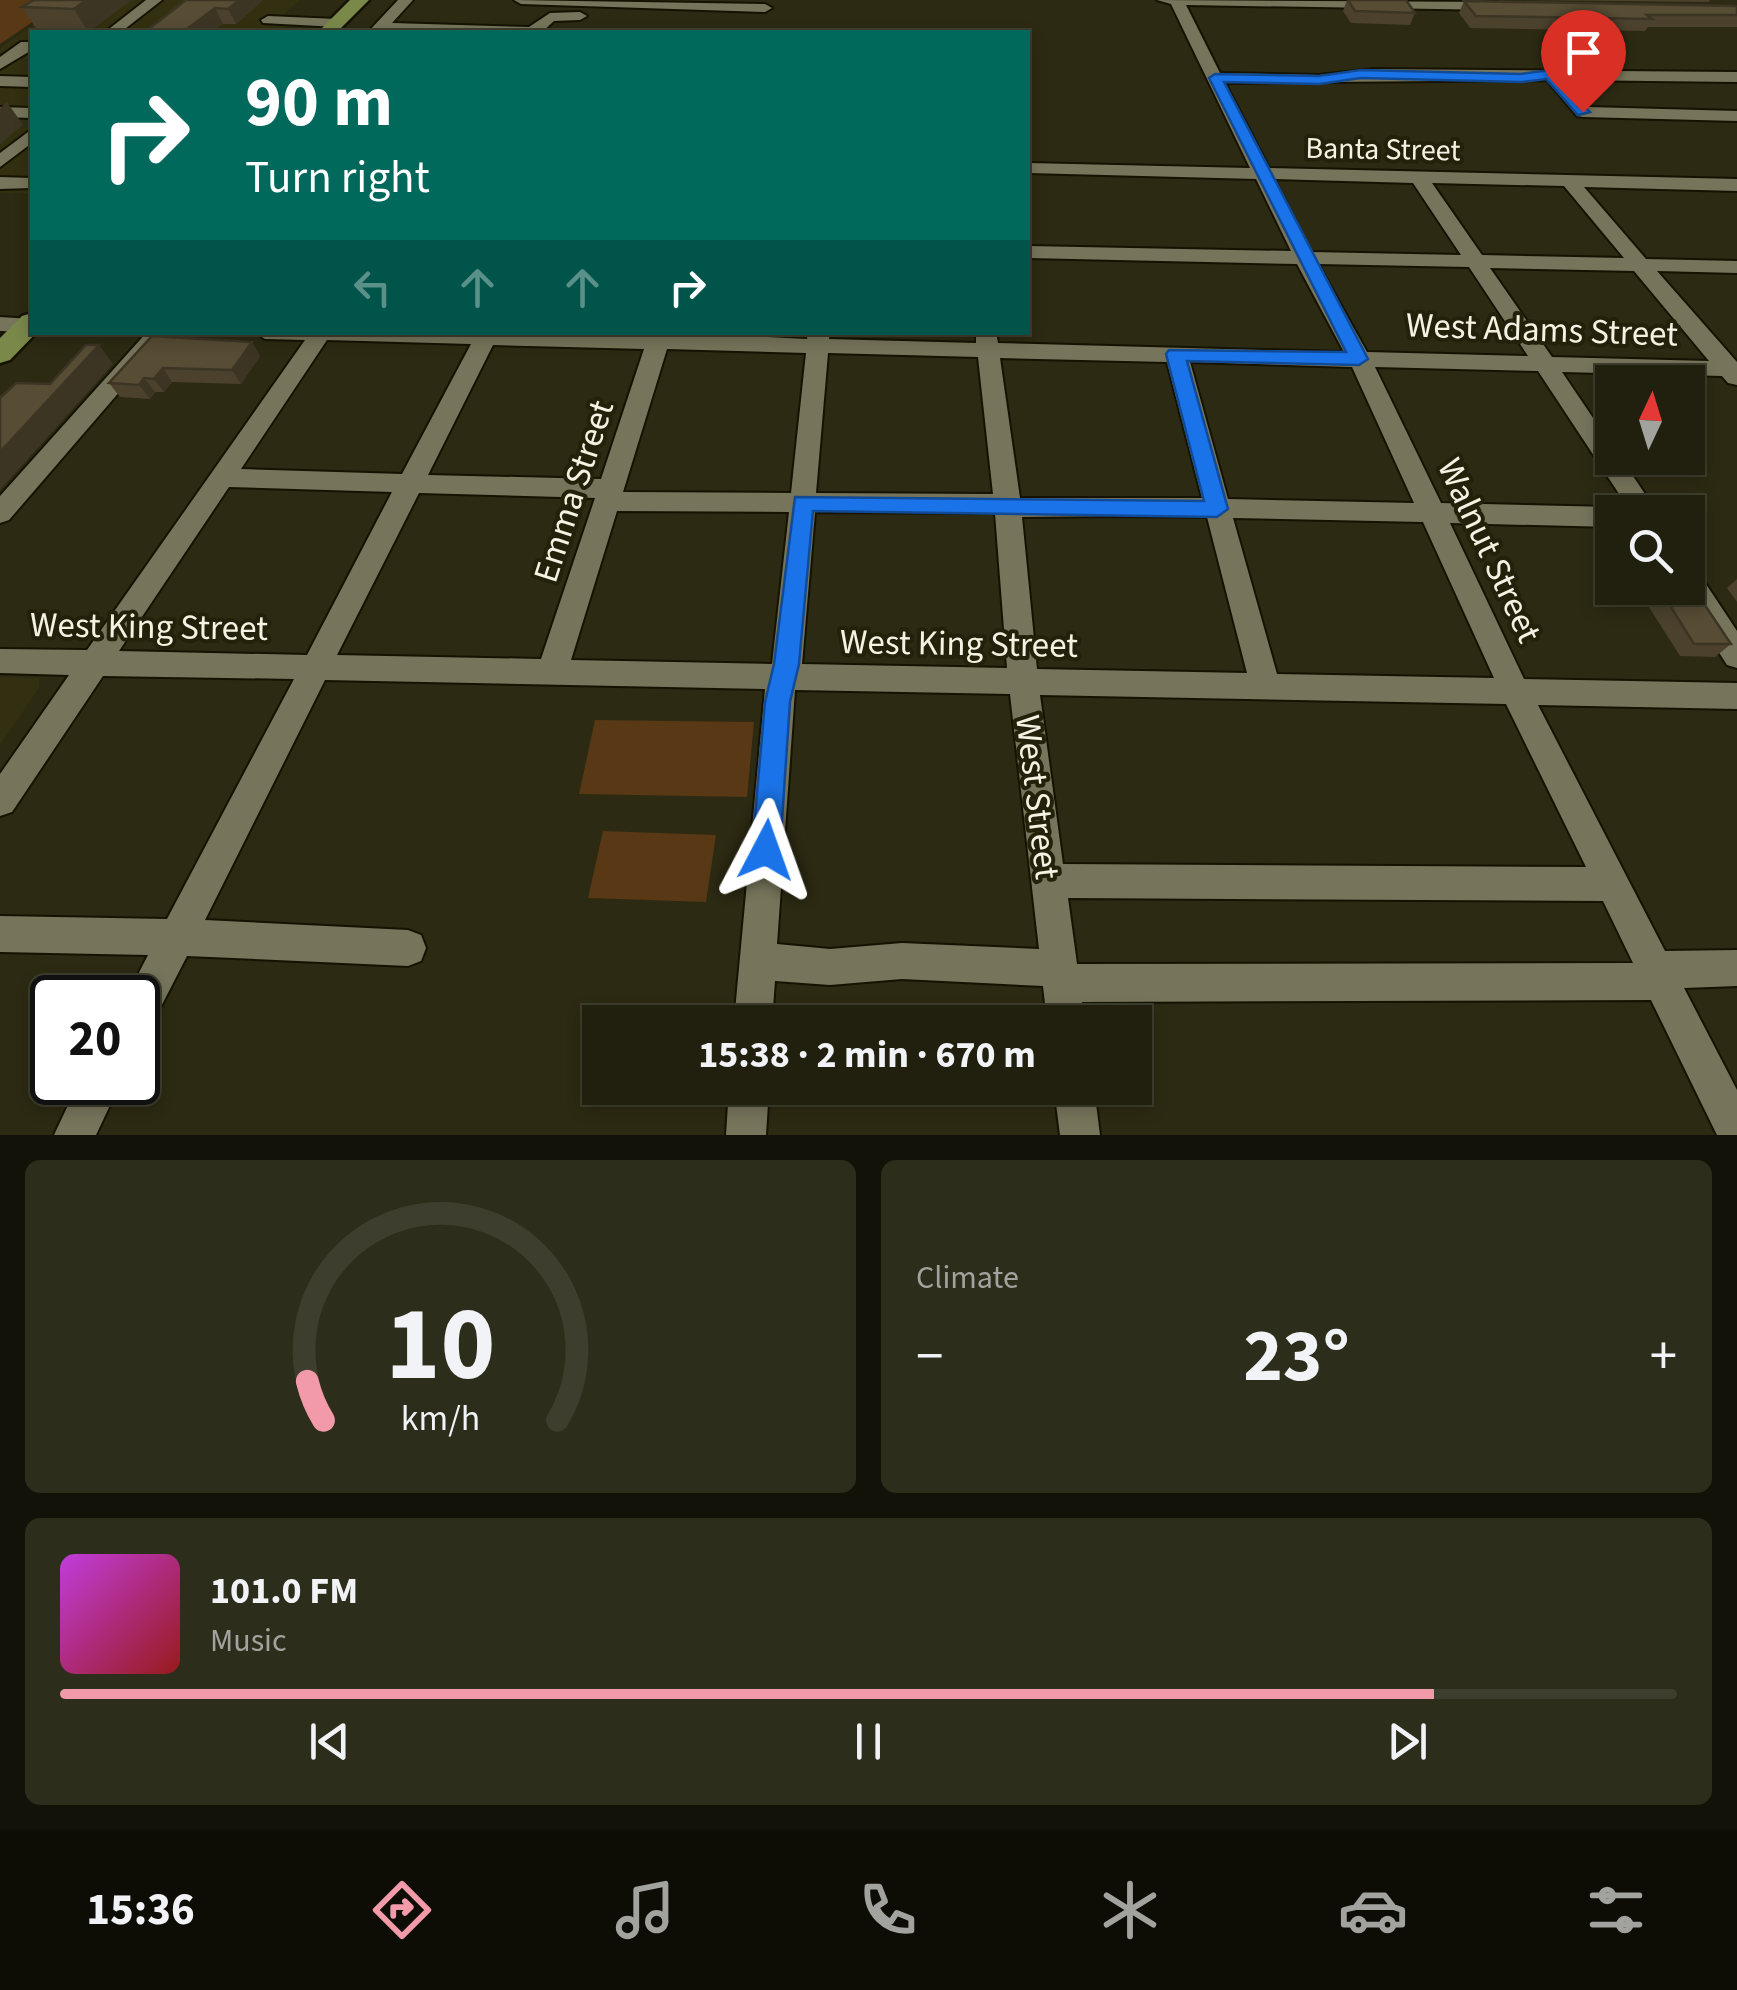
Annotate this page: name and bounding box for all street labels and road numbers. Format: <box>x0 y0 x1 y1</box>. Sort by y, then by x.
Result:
street label: Banta Street <box>1305 127 1461 172</box>
street label: West Adams Street <box>1405 300 1679 360</box>
street label: Emma Street <box>521 394 627 589</box>
street label: Walnut Street <box>1425 450 1554 651</box>
street label: West King Street <box>30 600 269 654</box>
street label: West King Street <box>840 617 1079 671</box>
street label: West Street <box>1002 712 1072 882</box>

